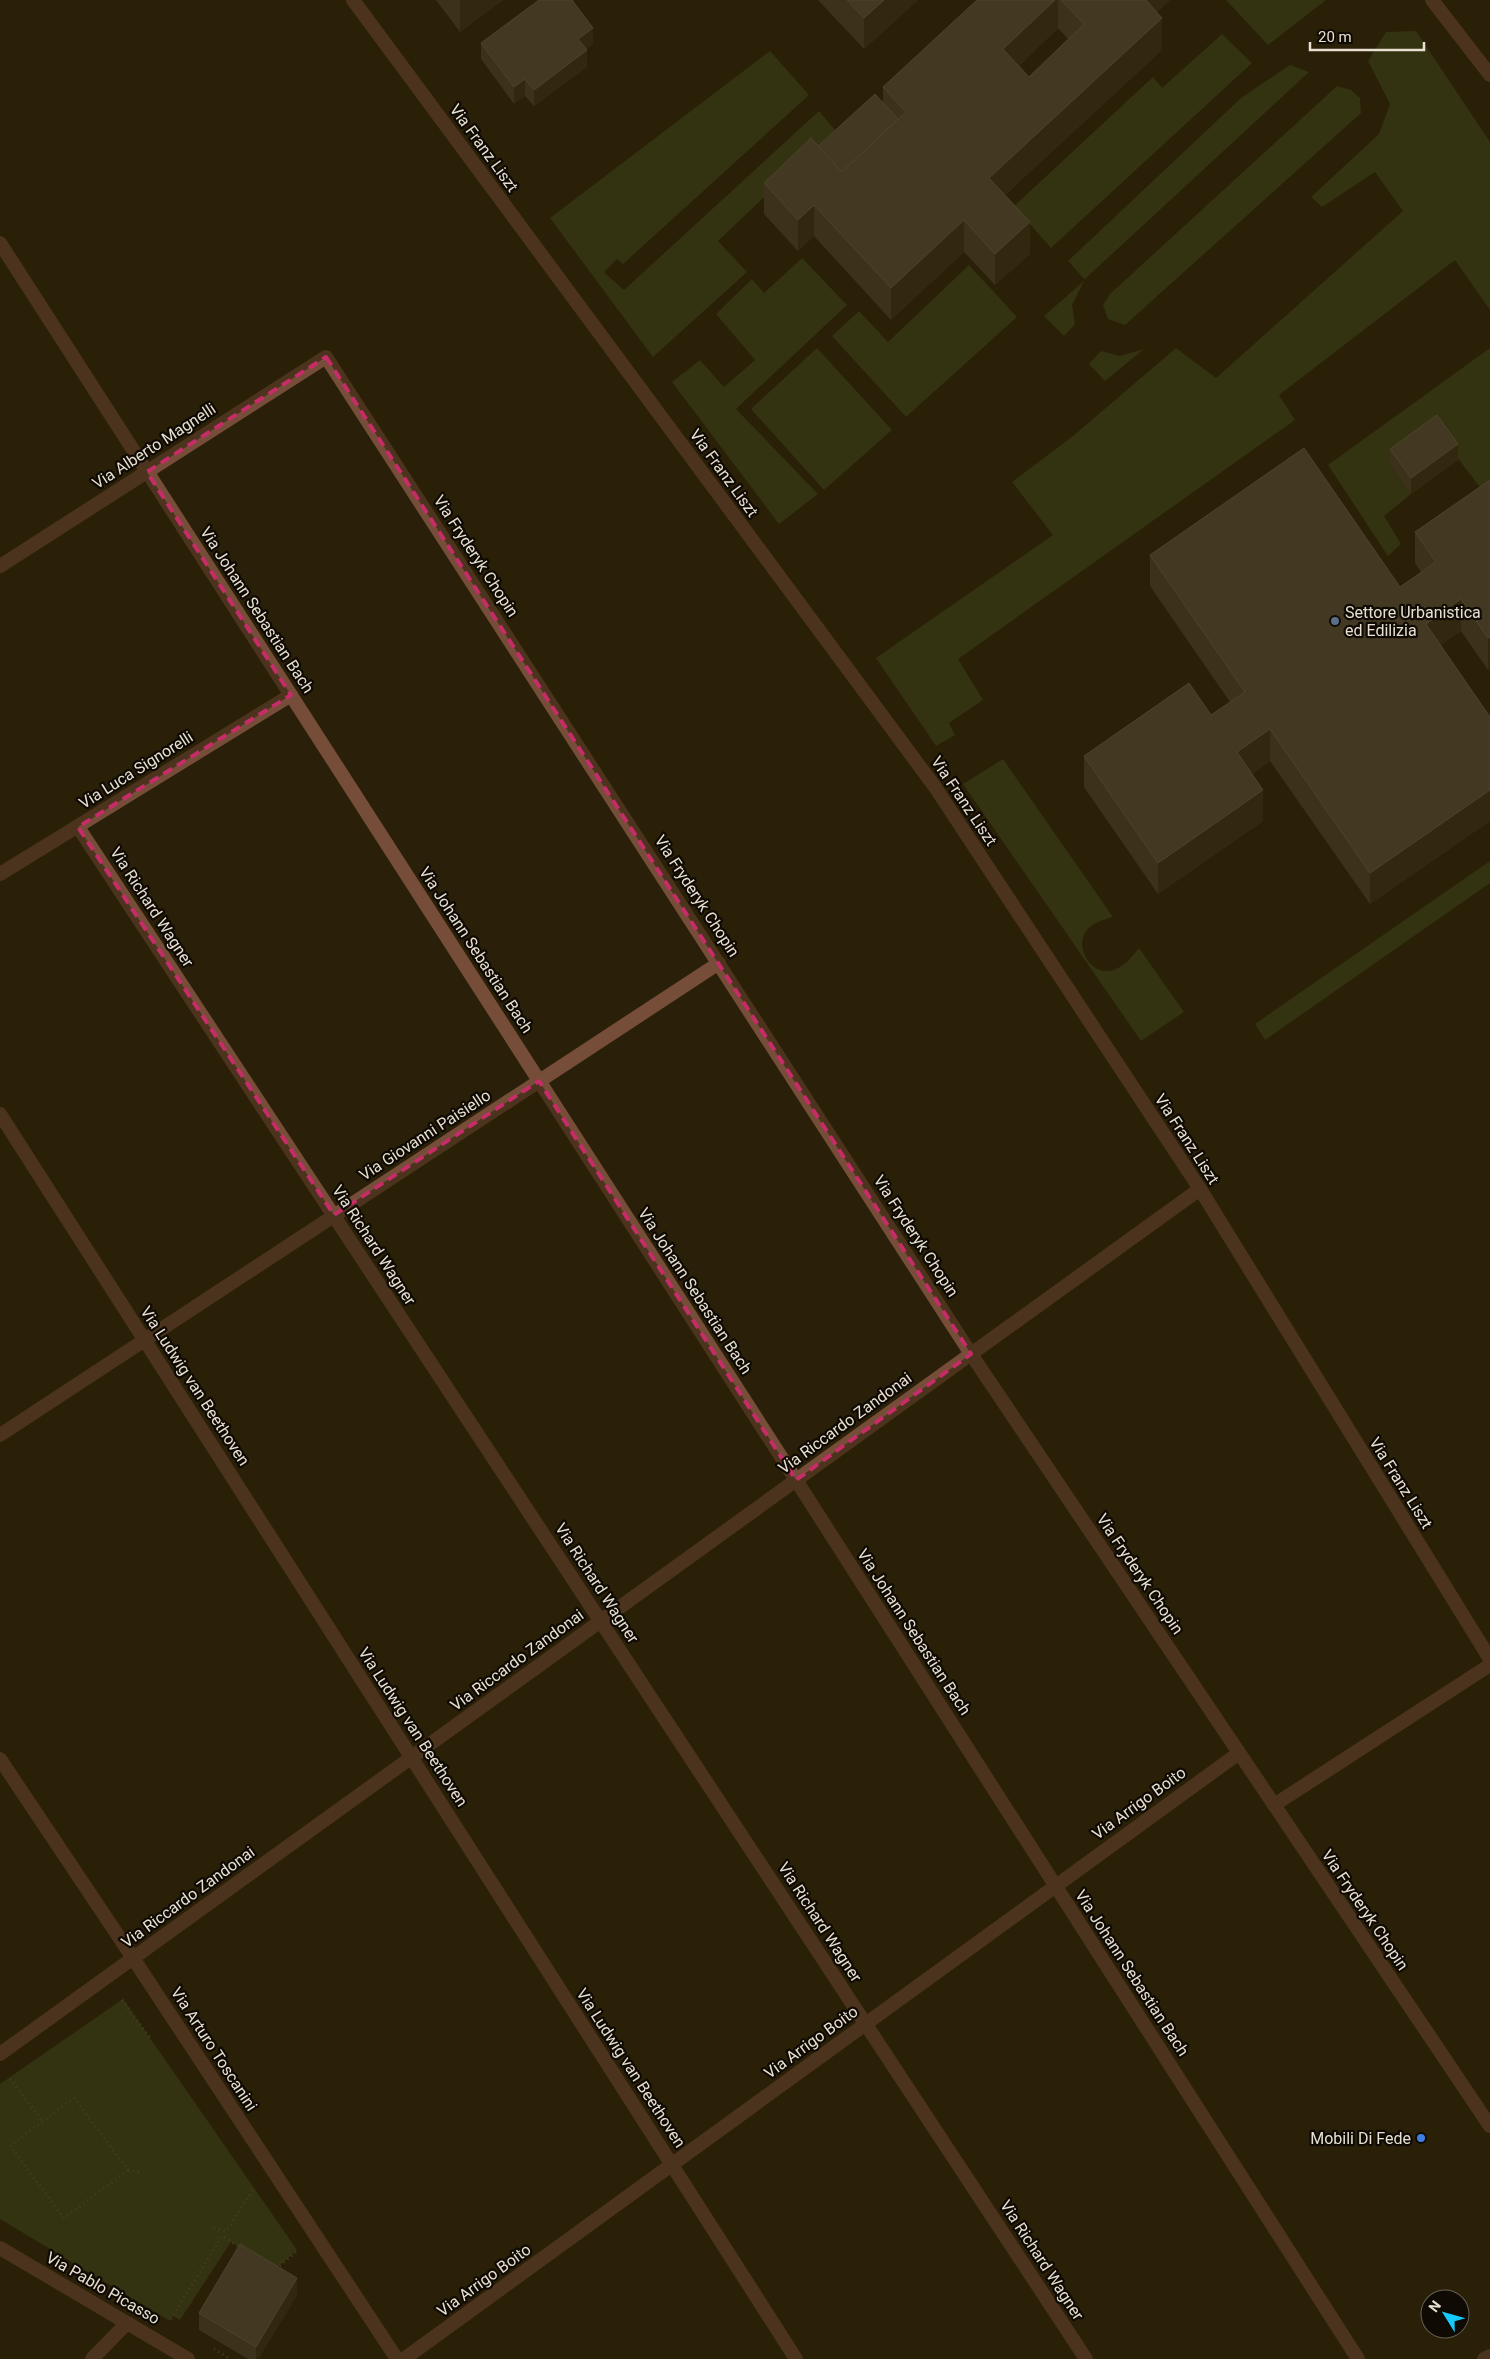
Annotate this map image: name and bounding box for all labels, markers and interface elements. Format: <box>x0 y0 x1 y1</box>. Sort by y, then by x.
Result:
scale bar <box>1310 20 1424 52</box>
text: 20 m <box>1318 28 1352 46</box>
street label: Via Franz Liszt <box>446 100 522 196</box>
street label: Via Alberto Magnelli <box>89 399 219 493</box>
street label: Via Franz Liszt <box>686 425 762 521</box>
street label: Via Fryderyk Chopin <box>430 492 522 620</box>
street label: Via Johann Sebastian Bach <box>196 523 318 697</box>
place label: Settore Urbanistica ed Edilizia <box>1345 603 1481 640</box>
marker: Settore Urbanistica ed Edilizia <box>1329 615 1341 627</box>
street label: Via Luca Signorelli <box>76 727 196 813</box>
street label: Via Franz Liszt <box>927 753 1001 849</box>
street label: Via Fryderyk Chopin <box>651 832 743 960</box>
street label: Via Richard Wagner <box>106 844 198 971</box>
street label: Via Johann Sebastian Bach <box>415 863 537 1037</box>
street label: Via Giovanni Paisiello <box>356 1085 494 1185</box>
street label: Via Franz Liszt <box>1151 1090 1223 1188</box>
street label: Via Fryderyk Chopin <box>870 1172 962 1300</box>
street label: Via Richard Wagner <box>328 1182 420 1309</box>
street label: Via Johann Sebastian Bach <box>634 1204 756 1378</box>
street label: Via Ludwig van Beethoven <box>136 1303 254 1469</box>
street label: Via Riccardo Zandonai <box>775 1368 915 1478</box>
street label: Via Franz Liszt <box>1365 1434 1437 1532</box>
street label: Via Fryderyk Chopin <box>1093 1510 1187 1638</box>
street label: Via Richard Wagner <box>551 1520 643 1647</box>
street label: Via Johann Sebastian Bach <box>853 1545 975 1719</box>
street label: Via Riccardo Zandonai <box>447 1605 587 1715</box>
street label: Via Ludwig van Beethoven <box>354 1644 472 1810</box>
street label: Via Arrigo Boito <box>1088 1763 1190 1843</box>
street label: Via Riccardo Zandonai <box>118 1842 258 1952</box>
street label: Via Fryderyk Chopin <box>1318 1846 1412 1974</box>
street label: Via Richard Wagner <box>774 1859 866 1986</box>
street label: Via Johann Sebastian Bach <box>1071 1886 1193 2060</box>
street label: Via Arturo Toscanini <box>167 1984 261 2114</box>
street label: Via Ludwig van Beethoven <box>572 1985 690 2151</box>
street label: Via Arrigo Boito <box>760 2002 862 2082</box>
place label: Mobili Di Fede <box>1310 2129 1411 2148</box>
marker: Mobili Di Fede <box>1415 2132 1427 2144</box>
street label: Via Richard Wagner <box>996 2197 1088 2324</box>
street label: Via Arrigo Boito <box>433 2240 535 2320</box>
street label: Via Pablo Picasso <box>43 2248 163 2328</box>
north arrow <box>1420 2289 1470 2339</box>
text: N <box>1425 2297 1444 2315</box>

